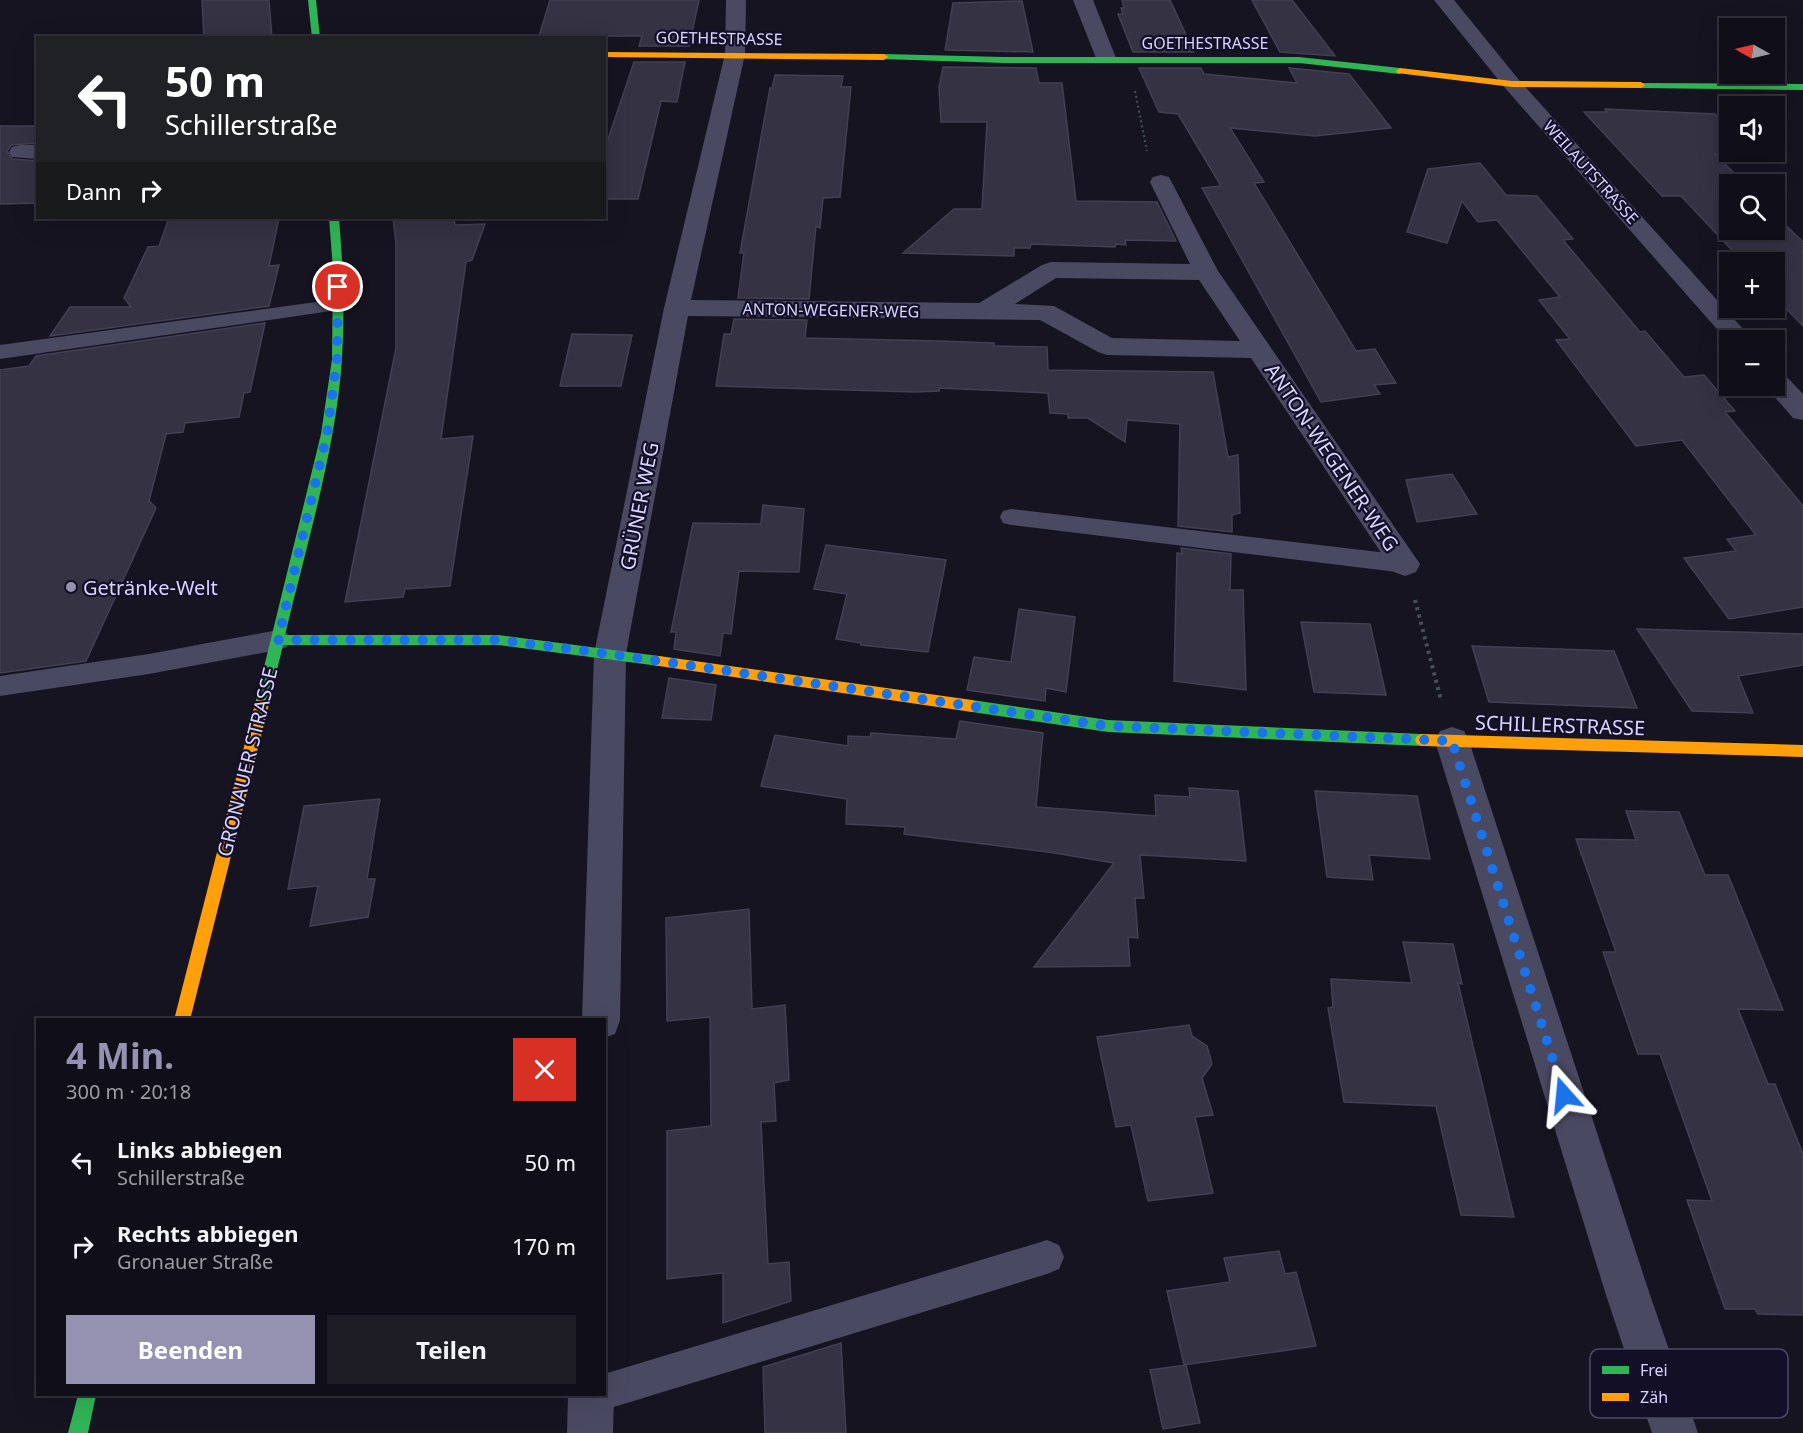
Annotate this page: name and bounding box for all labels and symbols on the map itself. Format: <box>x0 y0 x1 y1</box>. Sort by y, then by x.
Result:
north arrow <box>1719 18 1785 84</box>
street label: GOETHESTRASSE <box>655 26 783 50</box>
street label: GOETHESTRASSE <box>1141 32 1269 54</box>
street label: WEILAUTSTRASSE <box>1538 115 1644 229</box>
pin <box>312 261 363 312</box>
street label: ANTON-WEGENER-WEG <box>742 297 920 323</box>
street label: ANTON-WEGENER-WEG <box>1259 358 1405 556</box>
street label: GRÜNER WEG <box>613 440 665 572</box>
place label: Getränke-Welt <box>83 574 218 601</box>
marker: Getränke-Welt <box>64 580 78 594</box>
street label: GRONAUER STRASSE <box>210 664 284 860</box>
street label: SCHILLERSTRASSE <box>1475 709 1645 741</box>
position arrow <box>1532 1063 1596 1127</box>
legend <box>1590 1349 1788 1418</box>
text: Frei <box>1640 1359 1668 1381</box>
text: Zäh <box>1640 1386 1668 1408</box>

